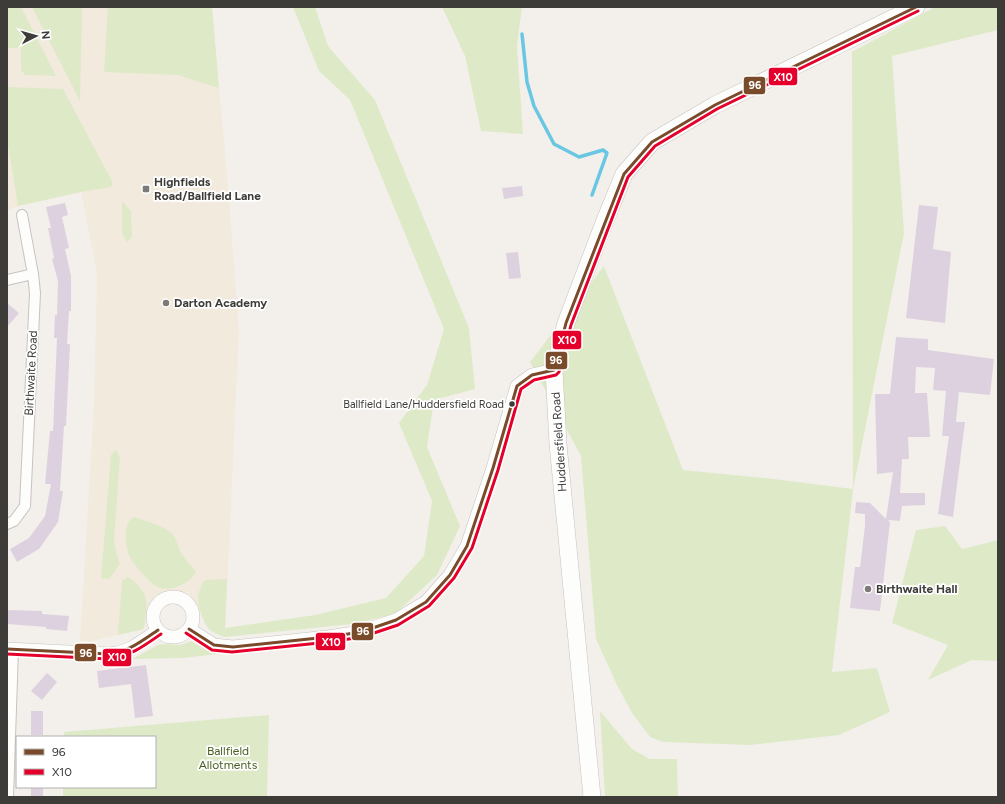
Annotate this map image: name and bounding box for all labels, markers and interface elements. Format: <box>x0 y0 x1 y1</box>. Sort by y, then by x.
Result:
north arrow <box>16 16 56 56</box>
text: N <box>39 30 52 40</box>
line badge: X10 <box>768 67 798 86</box>
text: X10 <box>773 71 793 84</box>
line badge: 96 <box>743 76 766 95</box>
text: 96 <box>749 79 762 92</box>
place label: Highfields Road/Ballfield Lane <box>154 175 261 203</box>
marker: Highfields Road/Ballfield Lane <box>141 184 151 194</box>
place label: Darton Academy <box>174 296 267 310</box>
marker: Darton Academy <box>161 298 171 308</box>
street label: Birthwaite Road <box>22 330 40 416</box>
line badge: X10 <box>552 330 582 350</box>
text: X10 <box>557 334 577 347</box>
line badge: 96 <box>545 351 568 370</box>
text: 96 <box>550 354 563 367</box>
street label: Huddersfield Road <box>549 392 569 492</box>
place label: Ballfield Lane/Huddersfield Road <box>343 398 504 411</box>
marker: Ballfield Lane/Huddersfield Road <box>507 399 517 409</box>
place label: Birthwaite Hall <box>876 582 957 596</box>
marker: Birthwaite Hall <box>863 584 873 594</box>
line badge: 96 <box>351 622 374 641</box>
text: 96 <box>357 625 370 638</box>
line badge: X10 <box>315 632 346 651</box>
text: X10 <box>321 636 341 649</box>
line badge: 96 <box>74 643 97 662</box>
text: 96 <box>80 647 93 660</box>
line badge: X10 <box>102 648 132 667</box>
text: X10 <box>107 651 127 664</box>
legend <box>16 736 156 788</box>
park label: Ballfield Allotments <box>199 744 258 772</box>
text: 96 <box>52 745 66 759</box>
text: X10 <box>52 765 72 779</box>

